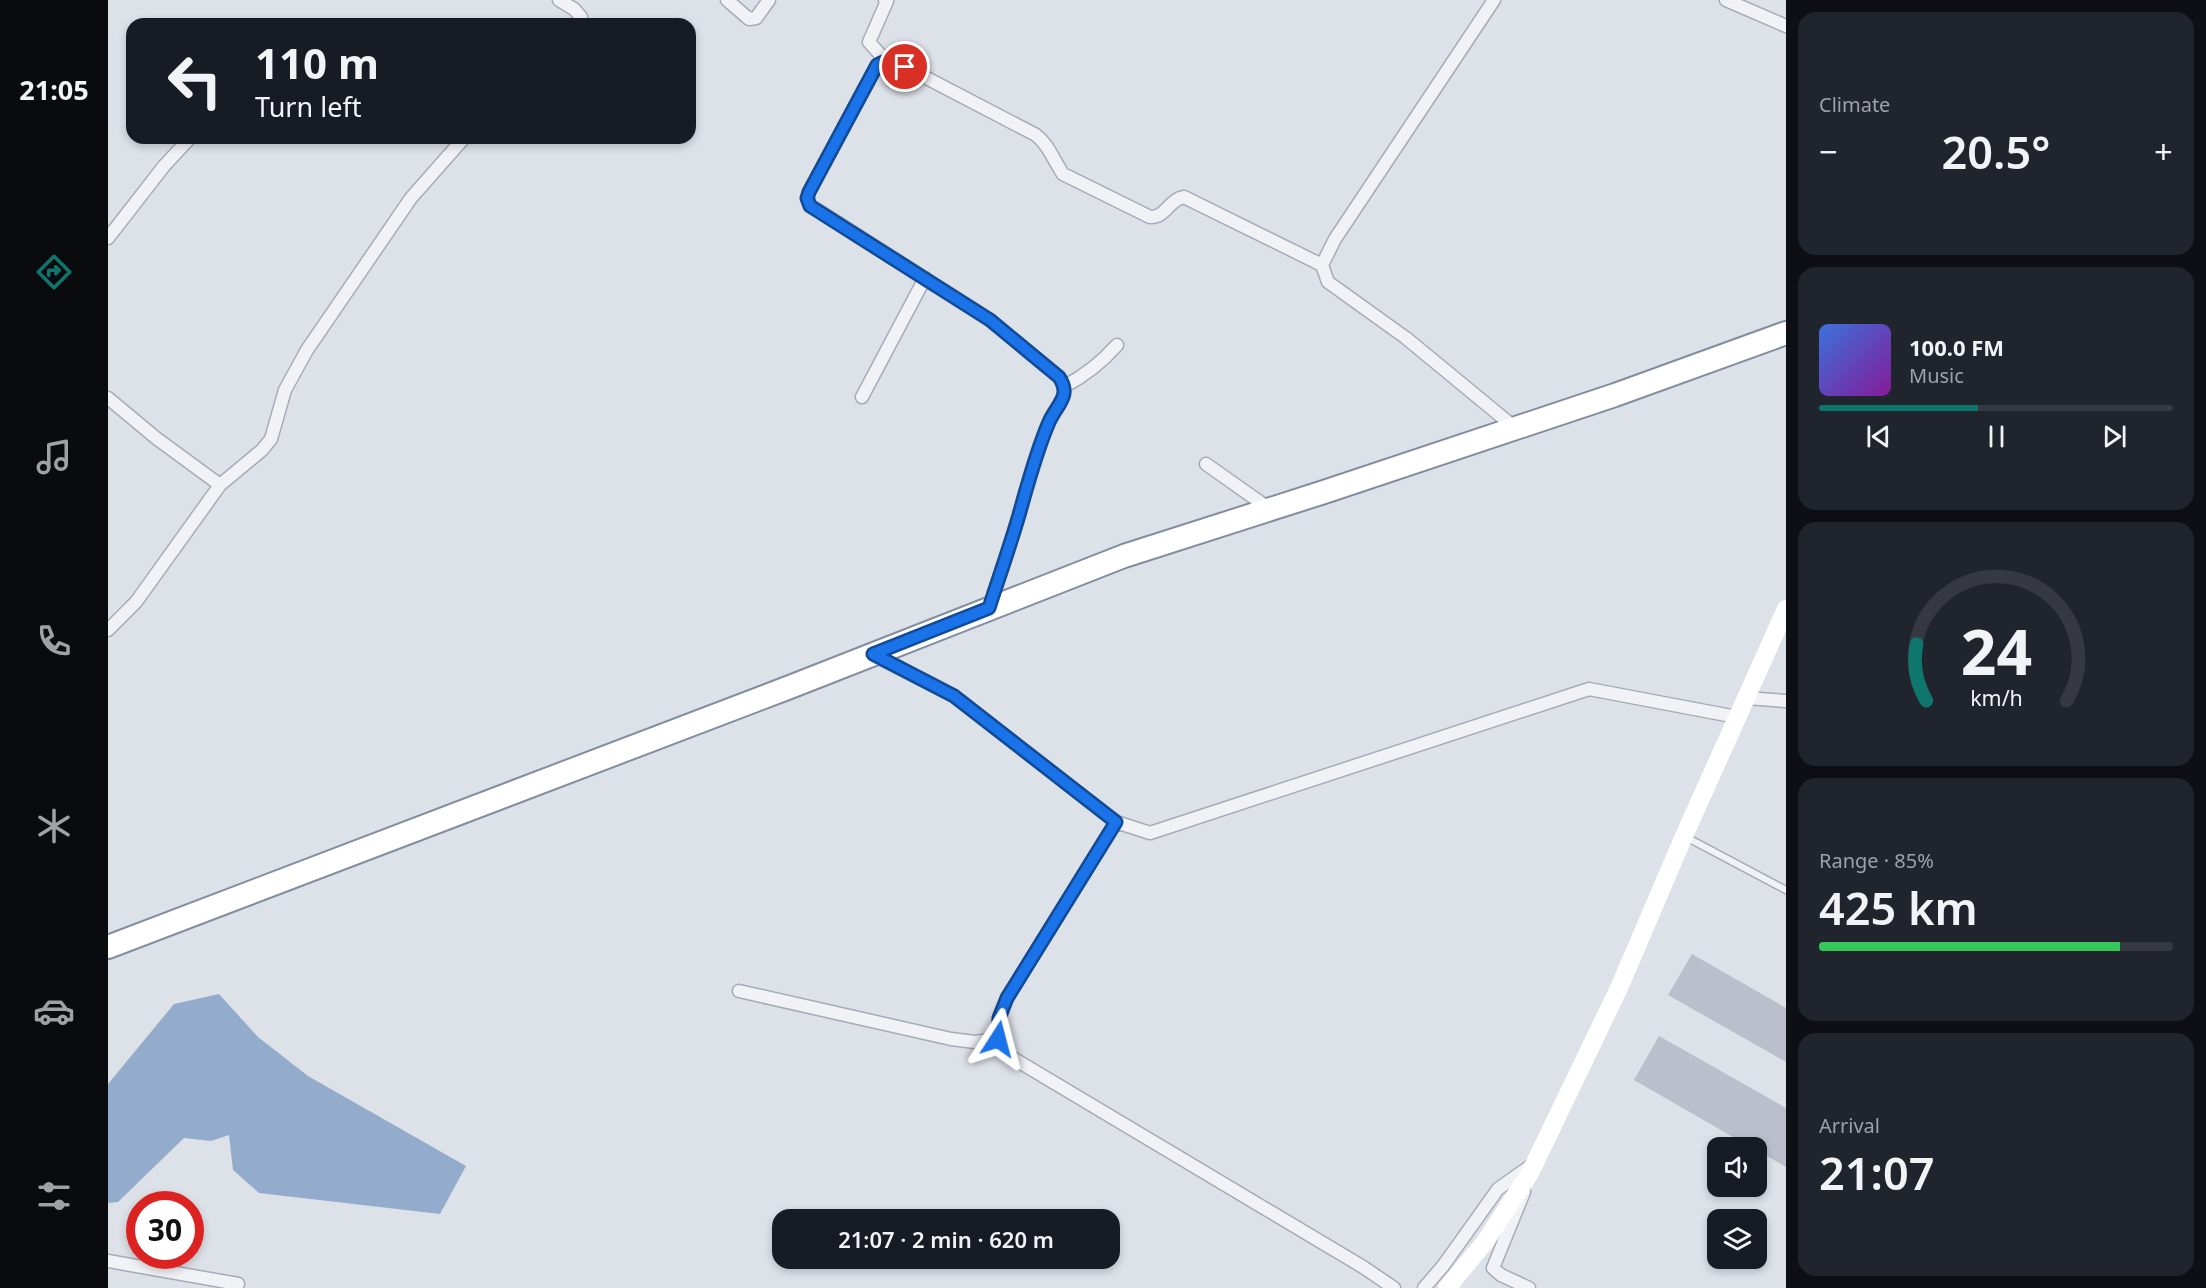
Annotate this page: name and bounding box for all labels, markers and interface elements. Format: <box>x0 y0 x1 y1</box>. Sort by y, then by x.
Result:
text: 110 m <box>255 34 379 91</box>
pin <box>879 41 930 92</box>
icon: left <box>156 42 234 120</box>
icon: arrive <box>888 50 921 83</box>
text: 21:05 <box>19 71 89 108</box>
text: Turn left <box>255 88 361 125</box>
text: Climate <box>1819 91 1890 118</box>
text: 20.5° <box>1942 121 2050 182</box>
text: − <box>1819 129 1838 174</box>
text: + <box>2154 129 2173 174</box>
icon: directions <box>33 251 75 293</box>
text: 100.0 FM <box>1909 332 2004 362</box>
text: Music <box>1909 362 1964 389</box>
icon: previous <box>1862 420 1895 453</box>
icon: pause <box>1980 420 2013 453</box>
icon: next <box>2098 420 2131 453</box>
icon: music <box>33 436 75 478</box>
text: 24 <box>1960 608 2032 693</box>
icon: phone <box>33 620 75 662</box>
text: km/h <box>1970 683 2022 712</box>
icon: climate <box>33 805 75 847</box>
text: Range · 85% <box>1819 847 1934 874</box>
text: 425 km <box>1819 877 1978 938</box>
icon: car <box>33 990 75 1032</box>
position arrow <box>966 1007 1030 1071</box>
text: Arrival <box>1819 1112 1880 1139</box>
map controls <box>1707 1137 1767 1269</box>
button: sound <box>1707 1137 1767 1197</box>
text: 21:07 <box>1819 1142 1934 1203</box>
icon: filters <box>33 1175 75 1217</box>
speed limit sign: 30 <box>126 1191 204 1269</box>
button: layers <box>1707 1209 1767 1269</box>
text: 21:07 · 2 min · 620 m <box>838 1224 1054 1254</box>

